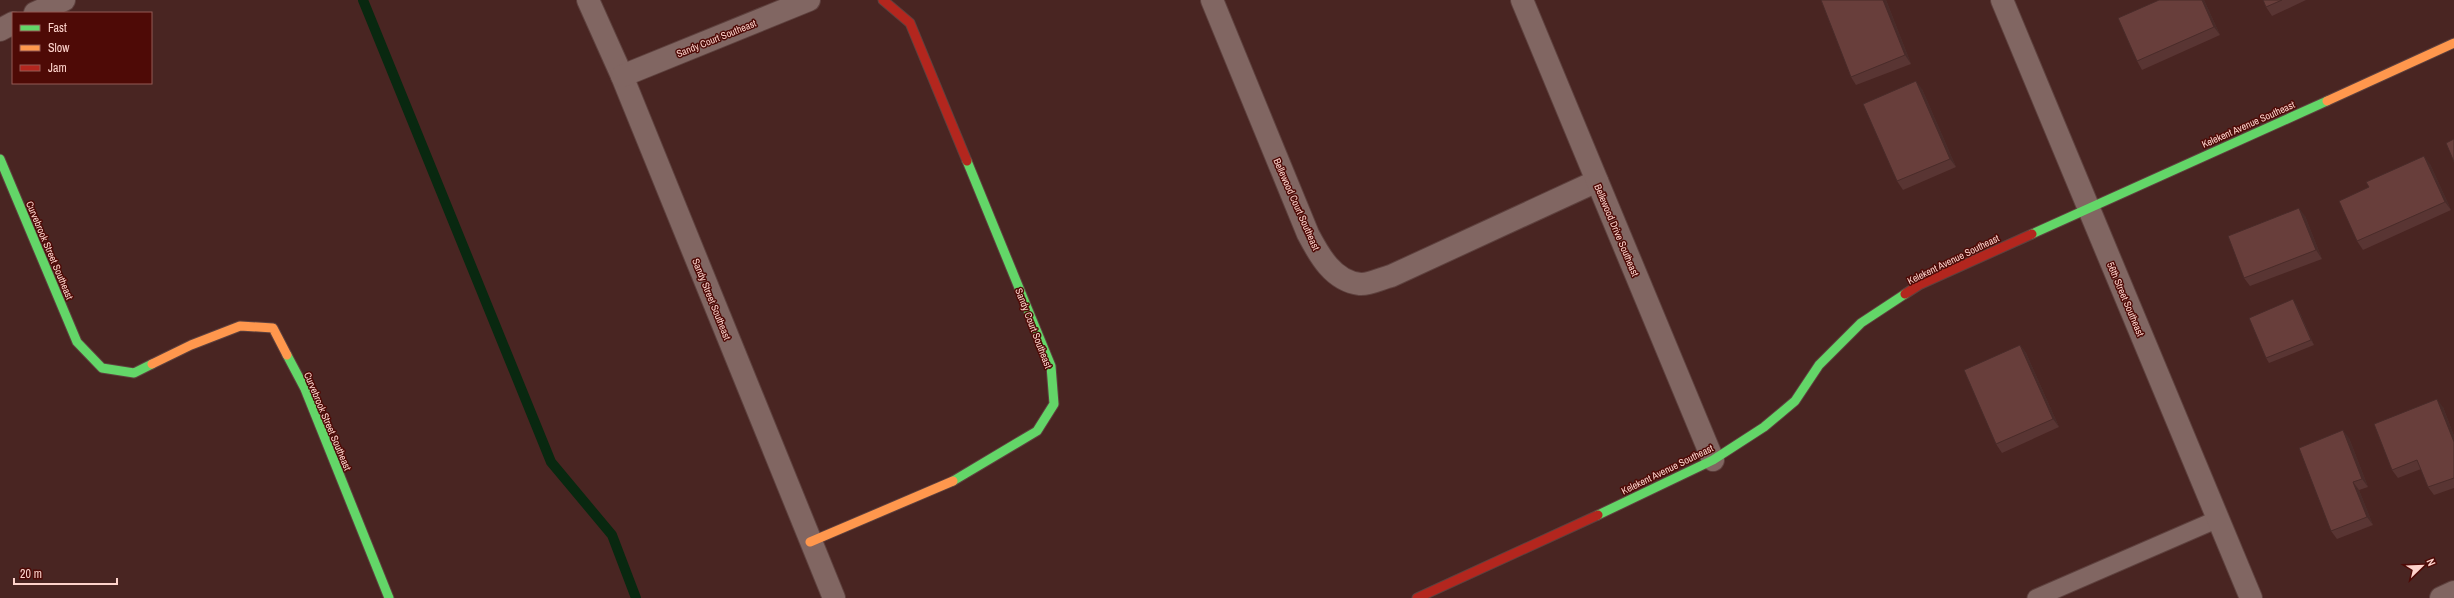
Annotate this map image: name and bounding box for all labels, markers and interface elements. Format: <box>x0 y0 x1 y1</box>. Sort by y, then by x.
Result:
legend <box>12 12 152 84</box>
street label: Sandy Court Southeast <box>674 16 759 60</box>
text: Fast <box>48 20 67 36</box>
text: Slow <box>48 40 70 56</box>
text: Jam <box>48 60 67 76</box>
street label: Kelekent Avenue Southeast <box>2200 98 2297 151</box>
street label: Bellewood Court Southeast <box>1270 156 1323 253</box>
street label: Bellewood Drive Southeast <box>1591 182 1642 279</box>
street label: Curvebrook Street Southeast <box>23 199 76 302</box>
street label: Kelekent Avenue Southeast <box>1905 231 2002 287</box>
street label: Sandy Street Southeast <box>689 257 734 342</box>
street label: 56th Street Southeast <box>2104 260 2147 339</box>
street label: Sandy Court Southeast <box>1012 286 1055 371</box>
street label: Curvebrook Street Southeast <box>301 370 354 473</box>
street label: Kelekent Avenue Southeast <box>1619 441 1716 497</box>
north arrow <box>2402 546 2442 586</box>
text: N <box>2423 556 2439 568</box>
scale bar <box>14 560 117 586</box>
text: 20 m <box>20 566 42 582</box>

